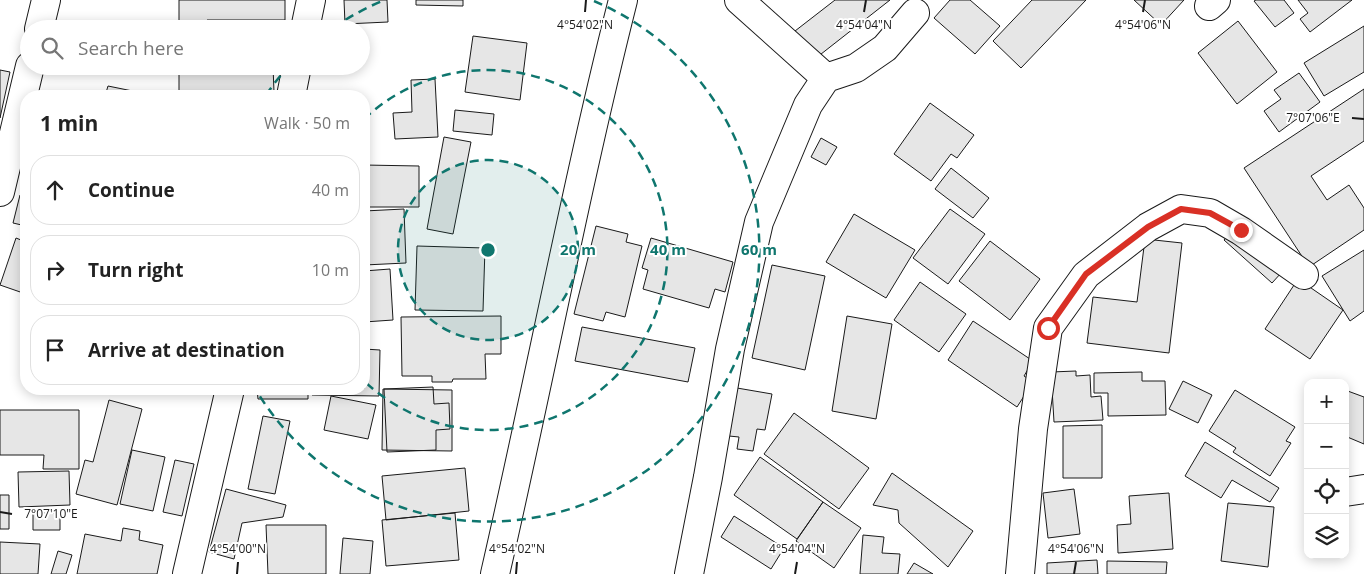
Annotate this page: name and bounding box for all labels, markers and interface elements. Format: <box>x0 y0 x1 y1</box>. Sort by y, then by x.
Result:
text: 4°54'02"N <box>557 16 613 33</box>
text: 4°54'04"N <box>836 16 892 33</box>
text: 4°54'06"N <box>1115 16 1171 33</box>
search box <box>20 20 370 75</box>
icon: search <box>38 34 66 62</box>
text: Search here <box>78 35 184 61</box>
text: 1 min <box>40 109 98 137</box>
text: 7°07'06"E <box>1286 109 1340 126</box>
text: Walk · 50 m <box>264 112 350 134</box>
icon: ahead <box>41 176 69 204</box>
text: Continue <box>88 177 175 203</box>
text: 40 m <box>312 179 349 201</box>
route end <box>1230 219 1253 242</box>
text: 20 m <box>560 239 596 259</box>
text: 40 m <box>650 239 686 259</box>
text: 60 m <box>741 239 777 259</box>
centre of rings <box>479 241 497 259</box>
icon: right <box>41 256 69 284</box>
text: Turn right <box>88 257 183 283</box>
text: 10 m <box>312 259 349 281</box>
route start <box>1037 317 1060 340</box>
icon: arrive <box>41 336 69 364</box>
text: Arrive at destination <box>88 337 285 363</box>
map controls <box>1304 379 1349 559</box>
button: + <box>1304 379 1349 424</box>
button: − <box>1304 424 1349 469</box>
button: locate <box>1304 469 1349 514</box>
text: 7°07'10"E <box>24 505 78 522</box>
button: layers <box>1304 514 1349 559</box>
text: 4°54'00"N <box>210 540 266 557</box>
text: 4°54'02"N <box>489 540 545 557</box>
text: 4°54'04"N <box>769 540 825 557</box>
text: 4°54'06"N <box>1048 540 1104 557</box>

